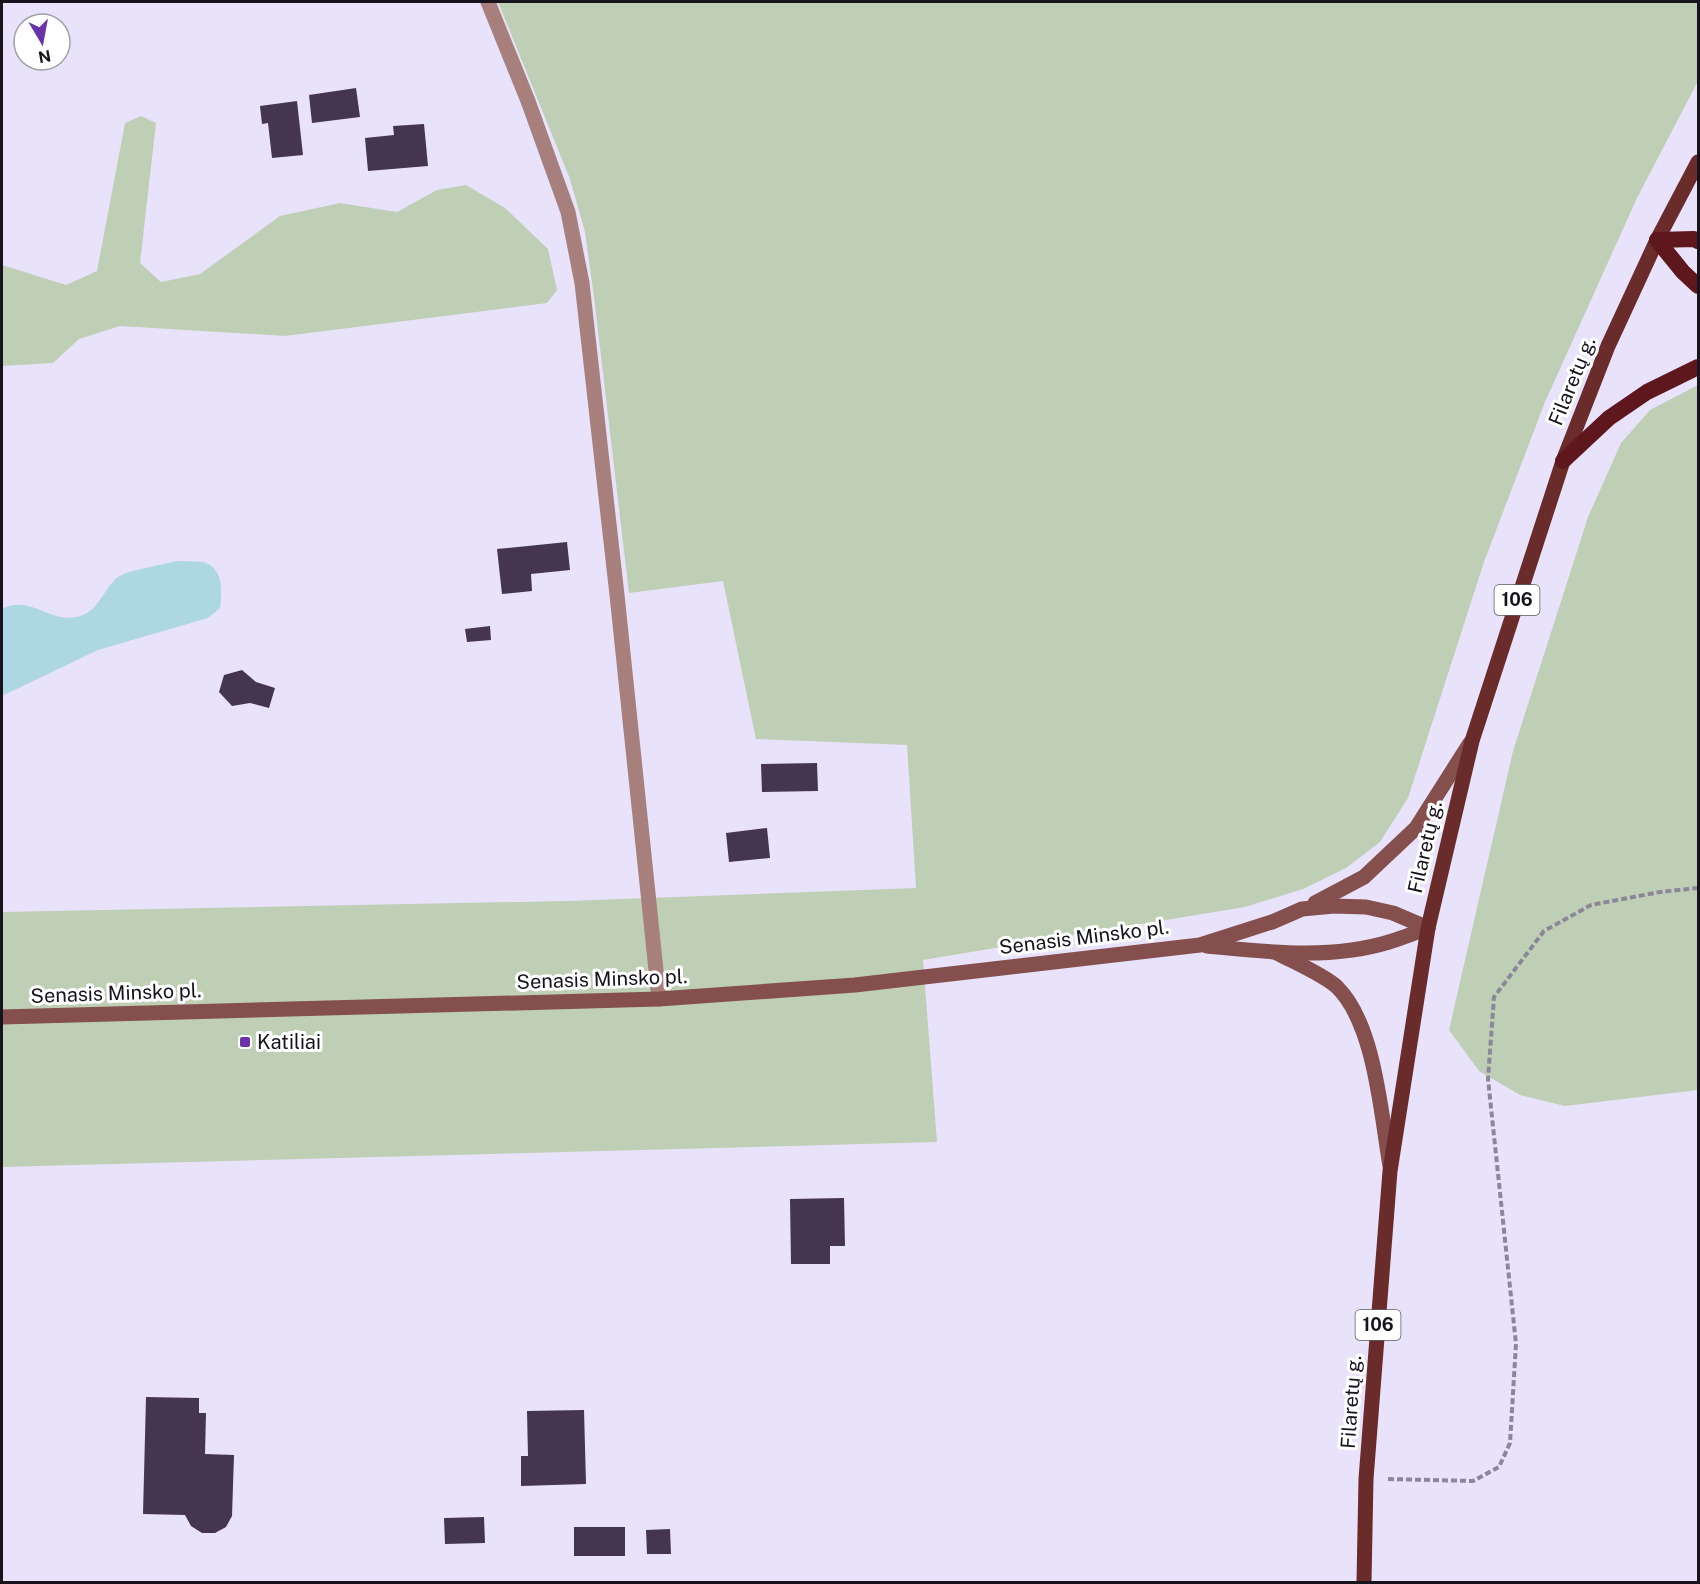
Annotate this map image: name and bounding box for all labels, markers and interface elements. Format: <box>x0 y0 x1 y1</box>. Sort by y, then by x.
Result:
north arrow <box>12 12 72 72</box>
text: N <box>37 46 52 67</box>
street label: Filaretų g. <box>1543 333 1601 429</box>
road number: 106 <box>1494 585 1540 615</box>
street label: Filaretų g. <box>1403 799 1447 895</box>
street label: Senasis Minsko pl. <box>998 915 1170 959</box>
street label: Senasis Minsko pl. <box>516 964 688 994</box>
street label: Senasis Minsko pl. <box>30 978 202 1008</box>
place label: Katiliai <box>257 1030 321 1054</box>
marker: Katiliai <box>238 1035 252 1049</box>
road number: 106 <box>1356 1310 1400 1340</box>
street label: Filaretų g. <box>1336 1354 1366 1450</box>

